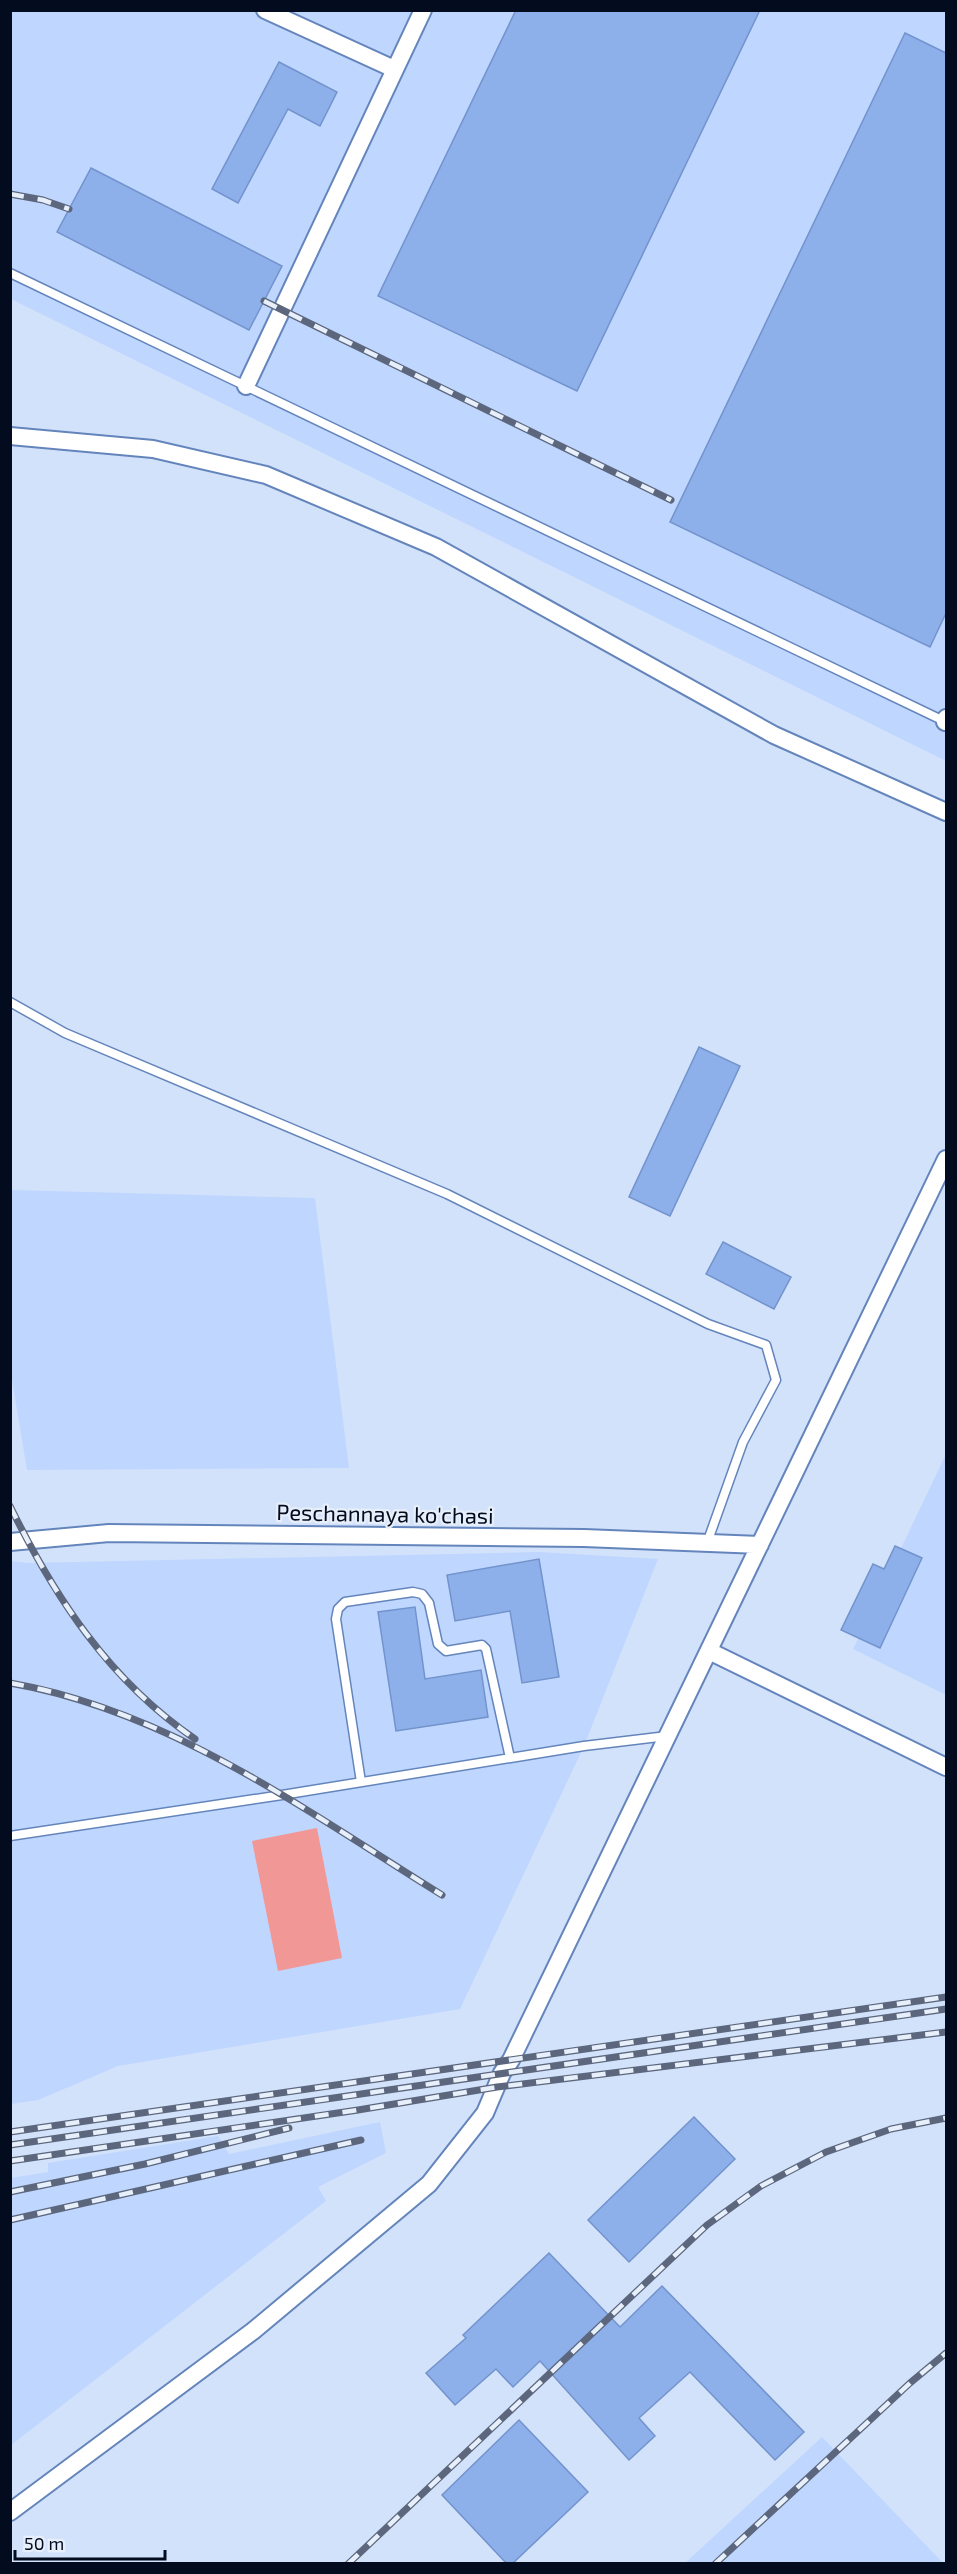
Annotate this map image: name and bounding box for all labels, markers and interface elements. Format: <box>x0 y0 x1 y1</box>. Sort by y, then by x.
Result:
street label: Peschannaya ko'chasi <box>276 1498 494 1528</box>
scale bar <box>15 2523 165 2561</box>
text: 50 m <box>24 2532 64 2554</box>

